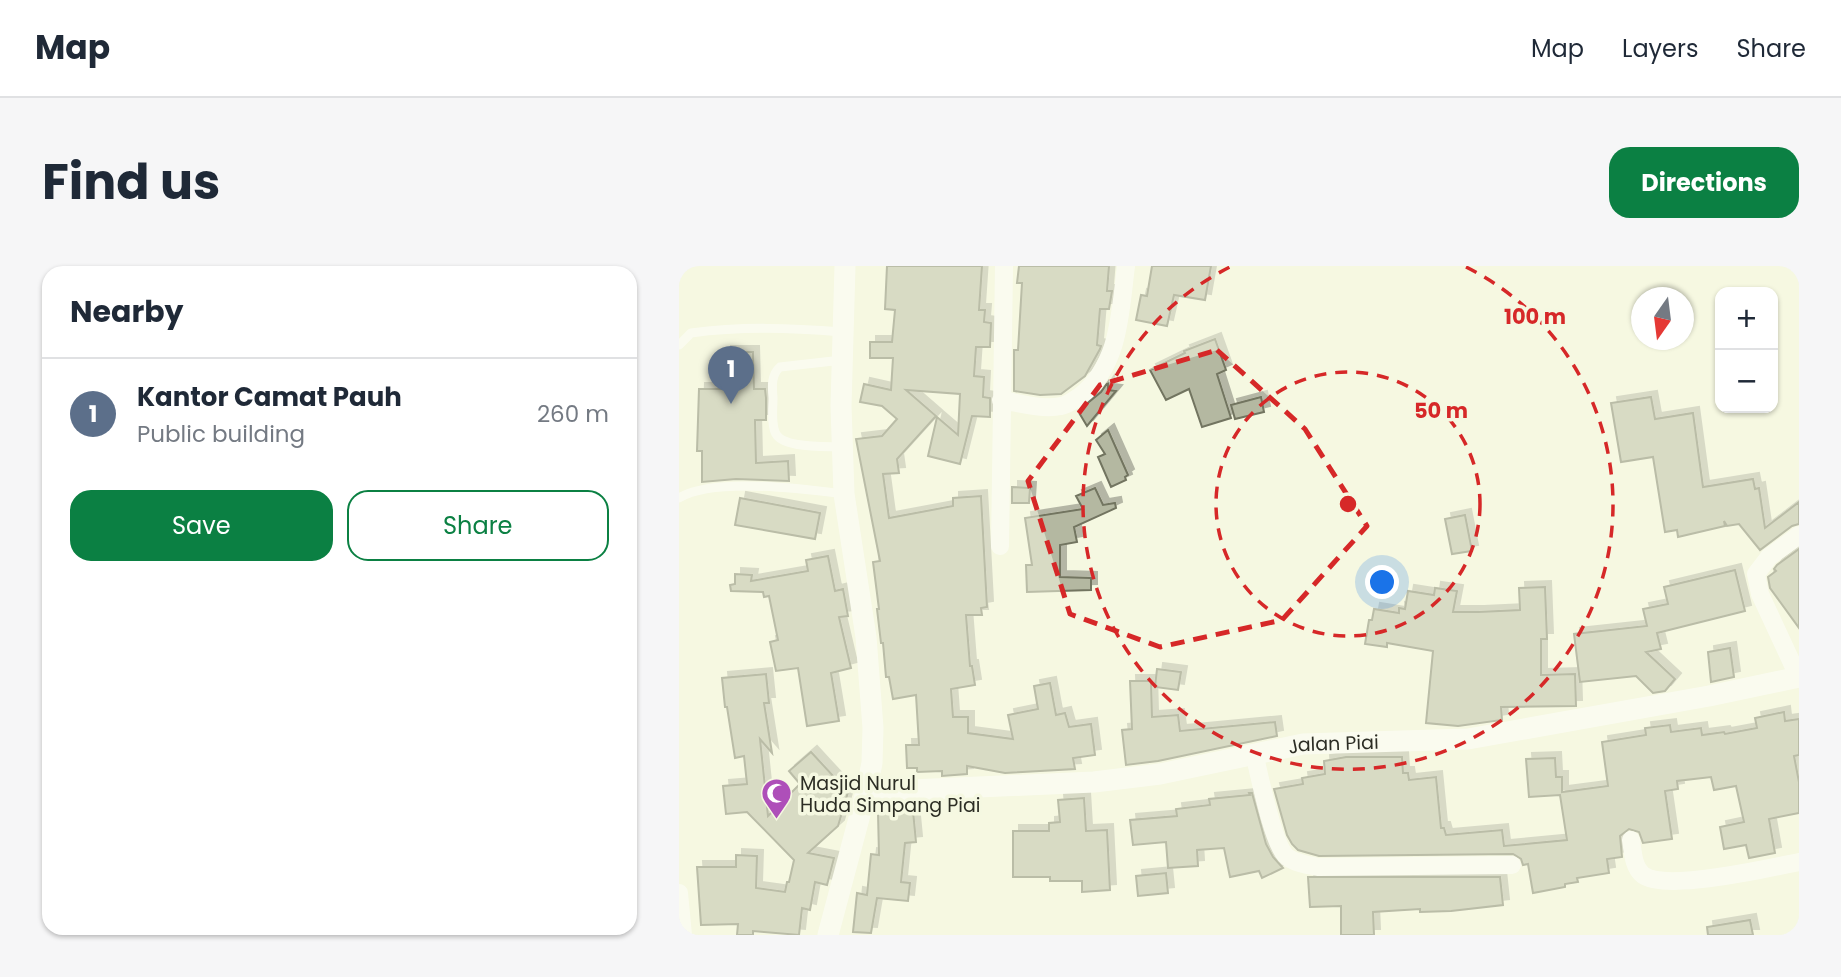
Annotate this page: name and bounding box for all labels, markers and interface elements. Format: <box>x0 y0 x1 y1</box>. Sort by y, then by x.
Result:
text: Map <box>35 24 110 71</box>
text: Map <box>1531 32 1584 65</box>
text: Layers <box>1622 32 1698 65</box>
text: Share <box>1736 32 1806 65</box>
button: Directions <box>1609 147 1799 218</box>
text: Find us <box>42 148 220 216</box>
north arrow <box>1631 287 1694 350</box>
map controls <box>1715 287 1778 413</box>
button: + <box>1715 287 1778 350</box>
text: Nearby <box>70 290 184 333</box>
text: 100 m <box>1504 302 1566 331</box>
pin: 1 <box>708 346 754 404</box>
button: − <box>1715 350 1778 413</box>
text: Kantor Camat Pauh <box>137 379 402 415</box>
text: 50 m <box>1414 396 1468 425</box>
text: 1 <box>89 398 97 430</box>
text: 260 m <box>537 398 609 430</box>
text: Public building <box>137 418 305 450</box>
button: Save <box>70 490 333 561</box>
button: Share <box>347 490 609 561</box>
centre of rings <box>1336 492 1360 516</box>
your location <box>1365 565 1399 599</box>
street label: Jalan Piai <box>1285 728 1379 760</box>
place label: Masjid Nurul Huda Simpang Piai <box>800 770 980 819</box>
mosque icon: Masjid Nurul Huda Simpang Piai <box>760 777 794 821</box>

